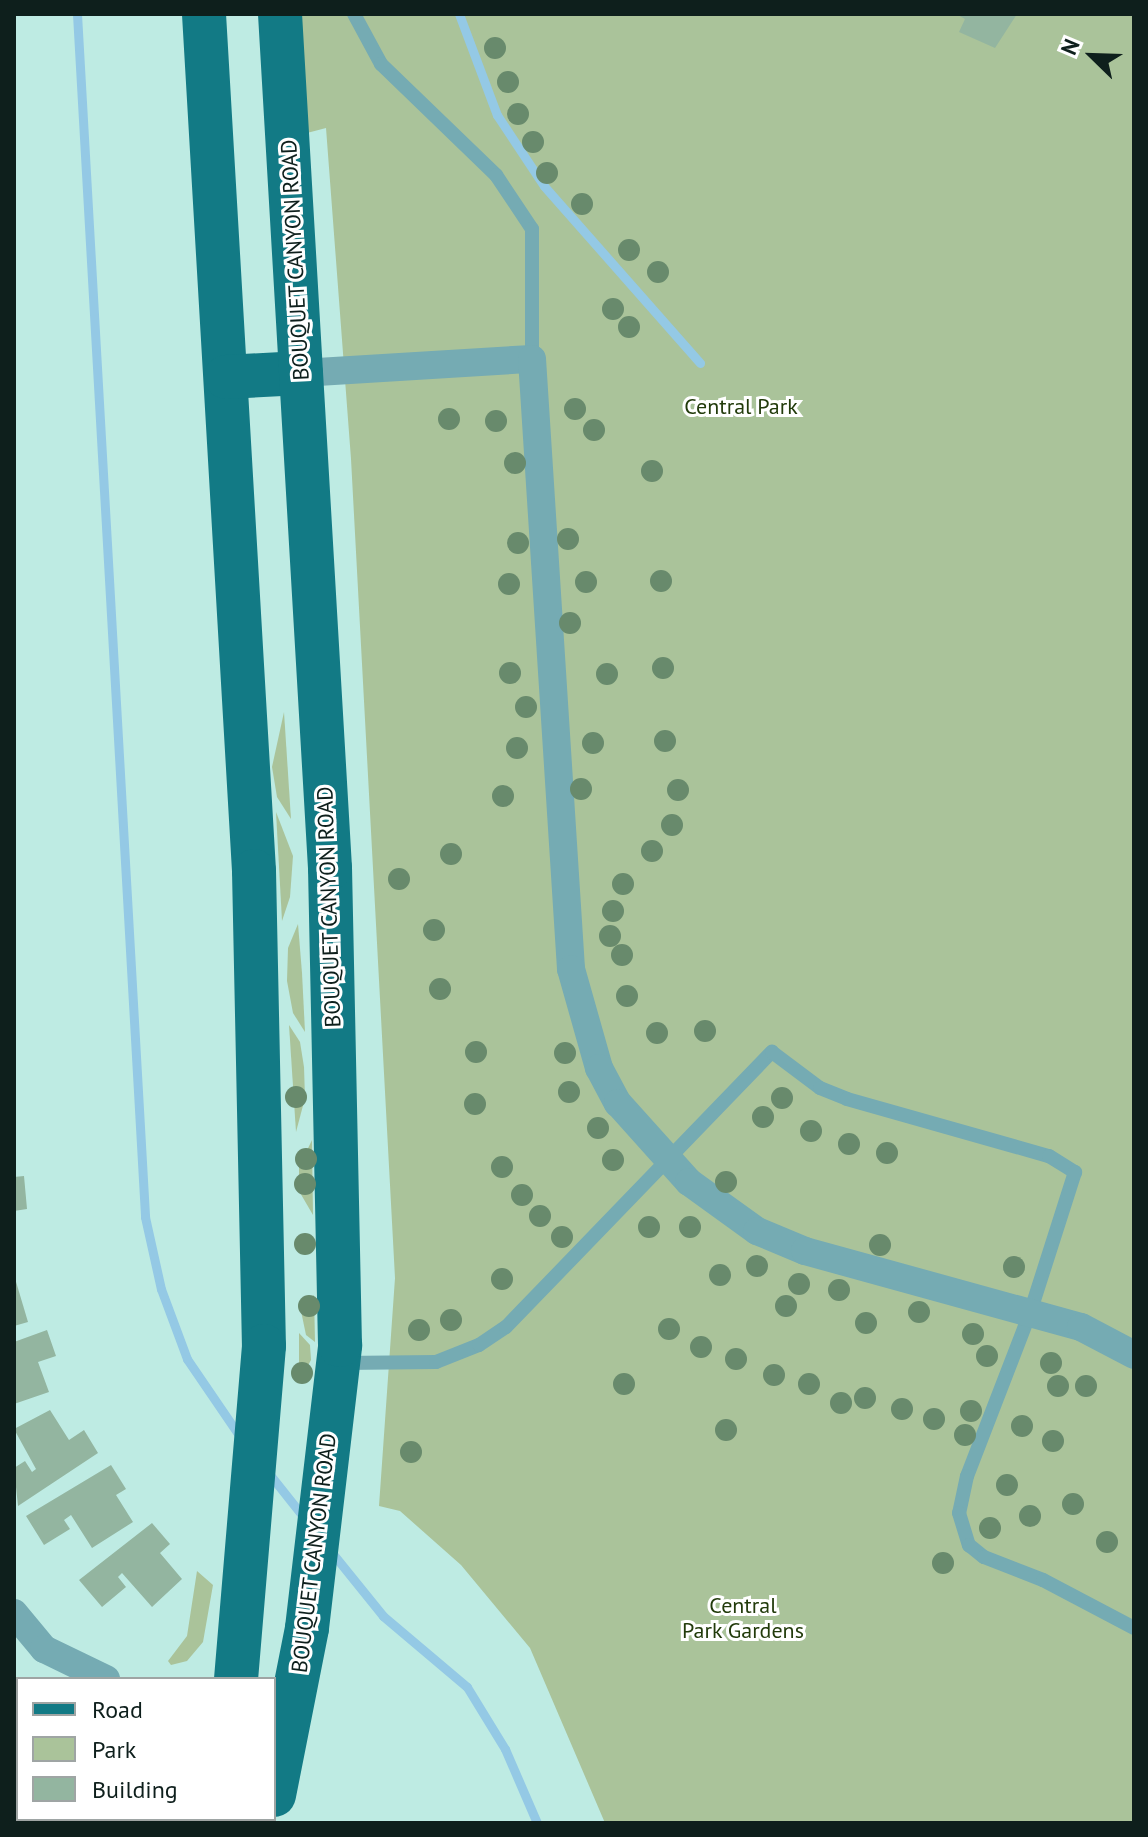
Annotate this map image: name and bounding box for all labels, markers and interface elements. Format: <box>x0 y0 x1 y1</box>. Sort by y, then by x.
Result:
north arrow <box>1052 16 1132 96</box>
text: N <box>1054 34 1086 59</box>
street label: BOUQUET CANYON ROAD <box>275 138 315 382</box>
park label: Central Park <box>684 394 798 420</box>
street label: BOUQUET CANYON ROAD <box>312 786 346 1028</box>
street label: BOUQUET CANYON ROAD <box>286 1431 342 1675</box>
park label: Central Park Gardens <box>682 1592 804 1644</box>
legend <box>16 1677 276 1821</box>
text: Road <box>92 1694 143 1725</box>
text: Park <box>92 1734 136 1765</box>
text: Building <box>92 1774 178 1805</box>

